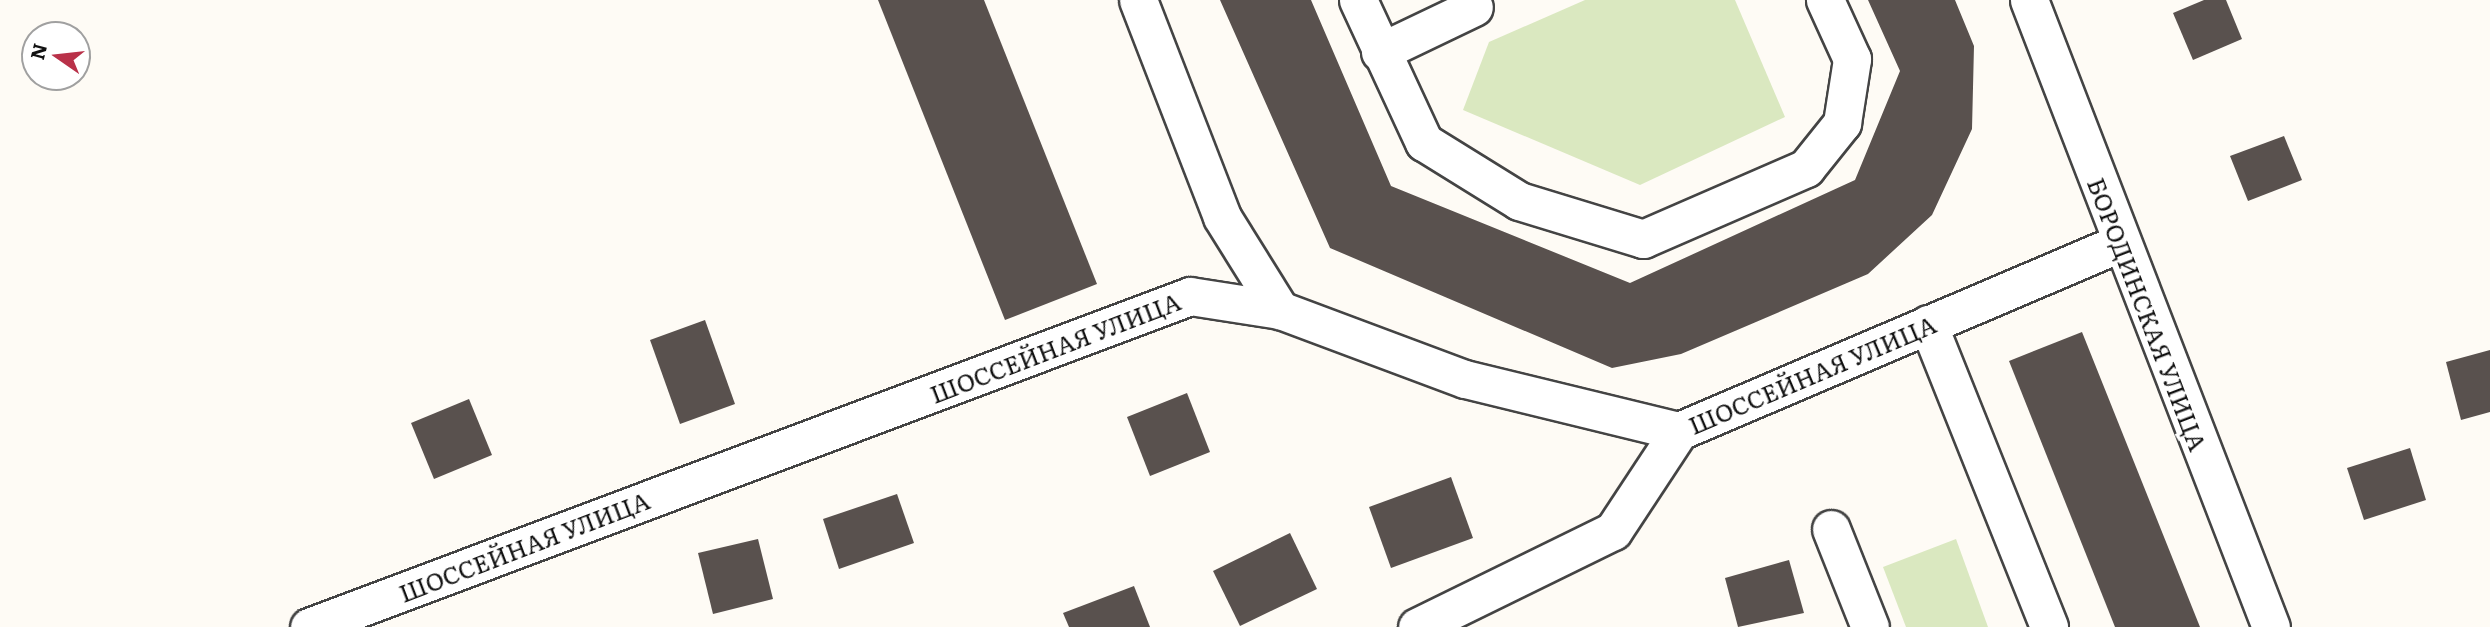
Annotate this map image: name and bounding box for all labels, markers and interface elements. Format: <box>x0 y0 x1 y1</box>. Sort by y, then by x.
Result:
north arrow <box>21 21 91 91</box>
text: N <box>22 40 53 63</box>
street label: БОРОДИНСКАЯ УЛИЦА <box>2083 173 2213 455</box>
street label: ШОССЕЙНАЯ УЛИЦА <box>926 286 1184 408</box>
street label: ШОССЕЙНАЯ УЛИЦА <box>1684 309 1940 439</box>
street label: ШОССЕЙНАЯ УЛИЦА <box>395 485 653 607</box>

